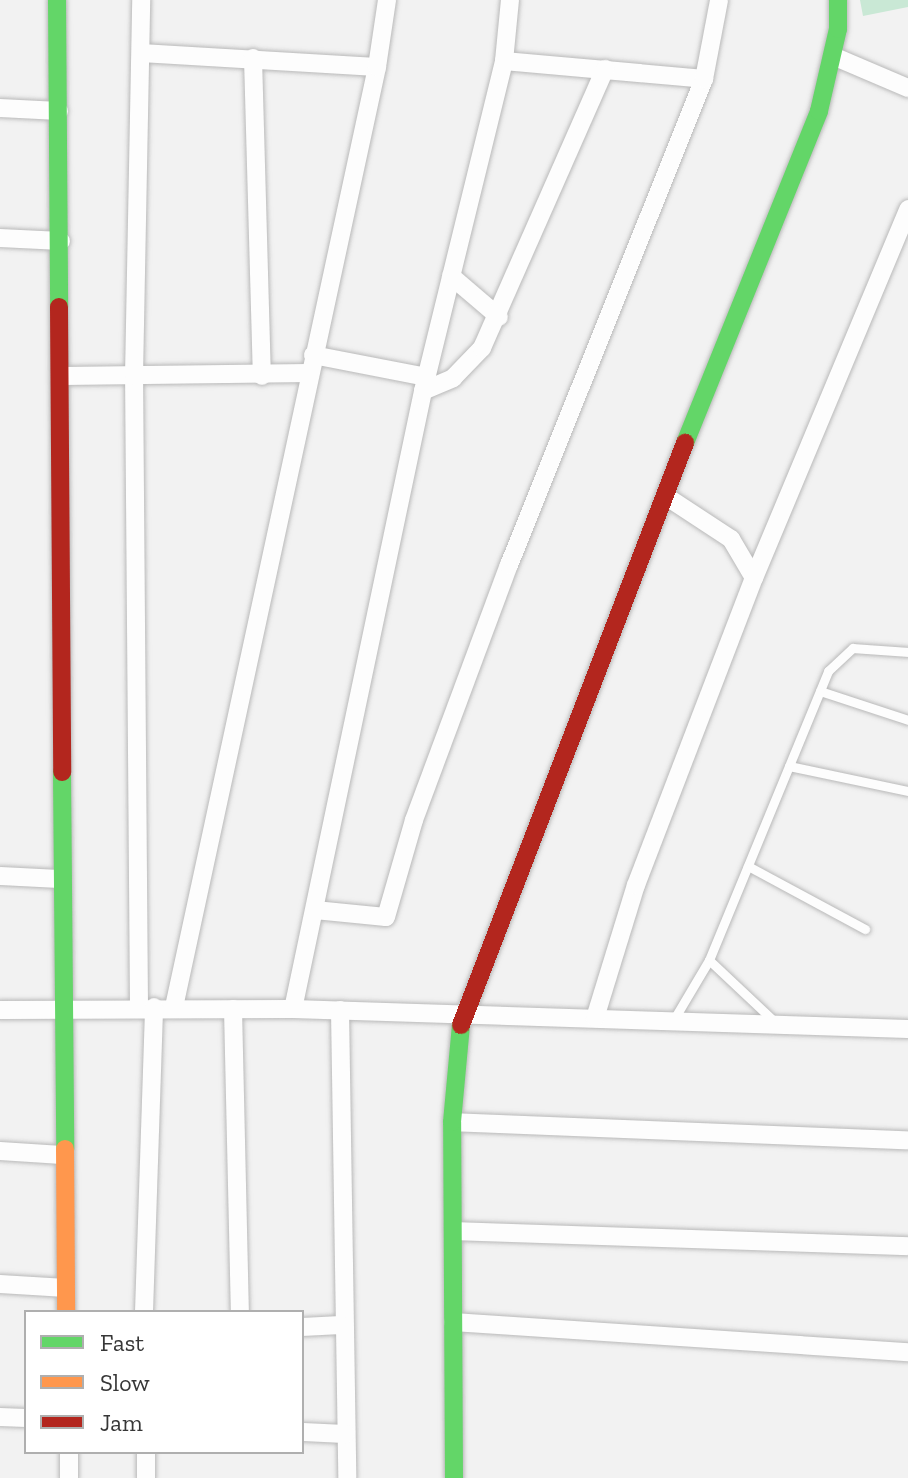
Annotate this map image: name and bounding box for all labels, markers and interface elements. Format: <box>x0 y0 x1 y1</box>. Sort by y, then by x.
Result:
legend <box>24 1310 304 1454</box>
text: Fast <box>100 1328 144 1357</box>
text: Slow <box>100 1368 150 1397</box>
text: Jam <box>100 1408 143 1437</box>

